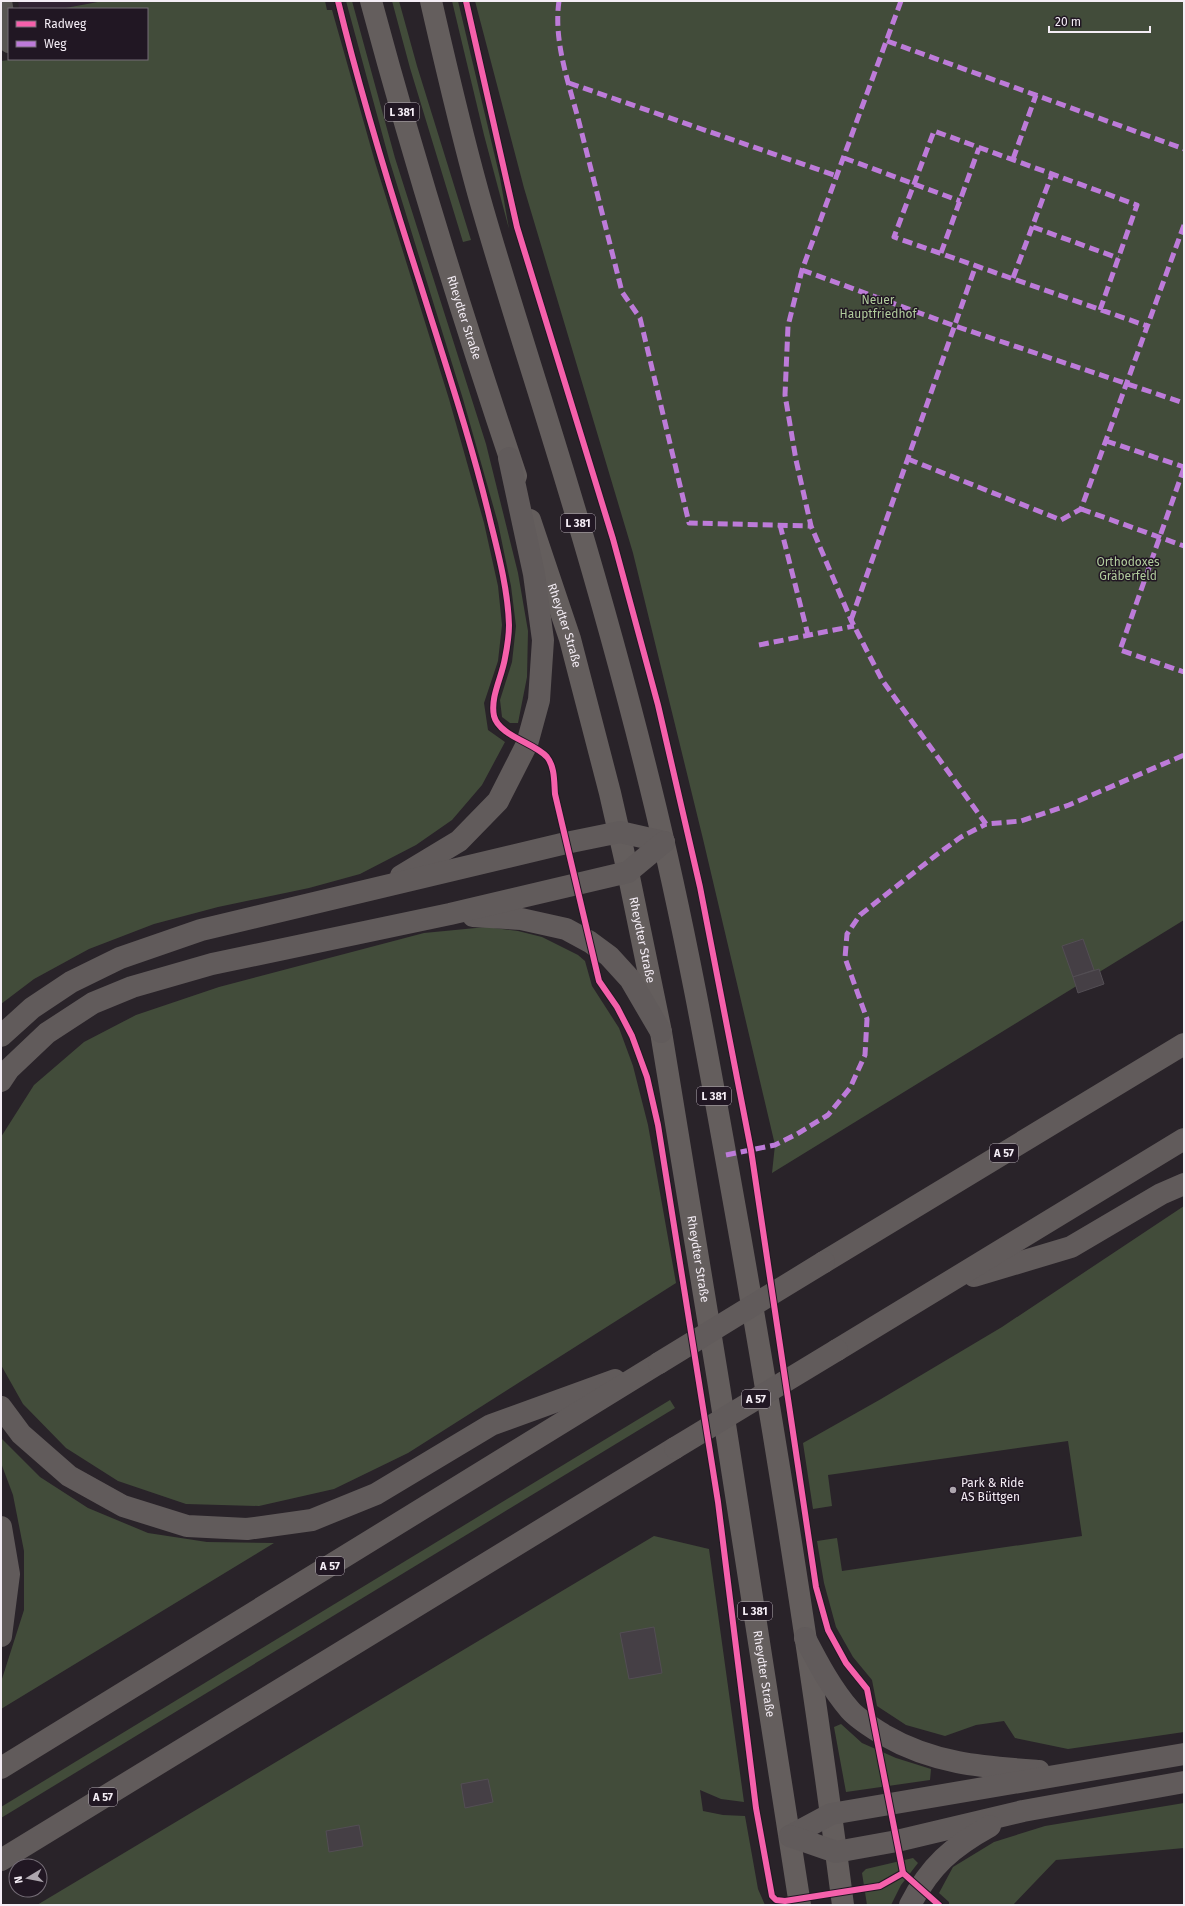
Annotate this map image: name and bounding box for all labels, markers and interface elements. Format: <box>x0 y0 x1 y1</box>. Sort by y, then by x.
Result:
legend <box>8 8 148 60</box>
scale bar <box>1049 8 1150 34</box>
text: 20 m <box>1055 15 1081 29</box>
text: Radweg <box>44 17 87 31</box>
text: Weg <box>44 37 67 51</box>
road number: L 381 <box>385 103 419 121</box>
street label: Rheydter Straße <box>444 274 484 361</box>
park label: Neuer Hauptfriedhof <box>840 293 917 321</box>
road number: L 381 <box>561 514 595 532</box>
park label: Orthodoxes Gräberfeld <box>1096 555 1160 583</box>
street label: Rheydter Straße <box>545 581 584 669</box>
street label: Rheydter Straße <box>626 896 658 984</box>
road number: L 381 <box>697 1087 731 1105</box>
road number: A 57 <box>990 1144 1018 1162</box>
street label: Rheydter Straße <box>684 1215 712 1303</box>
road number: A 57 <box>742 1390 770 1408</box>
place label: Park & Ride AS Büttgen <box>961 1476 1024 1504</box>
marker: Park & Ride AS Büttgen <box>948 1485 958 1495</box>
road number: A 57 <box>316 1557 344 1575</box>
road number: L 381 <box>738 1602 772 1620</box>
street label: Rheydter Straße <box>750 1629 778 1718</box>
road number: A 57 <box>89 1788 117 1806</box>
north arrow <box>8 1858 48 1898</box>
text: N <box>12 1875 26 1884</box>

